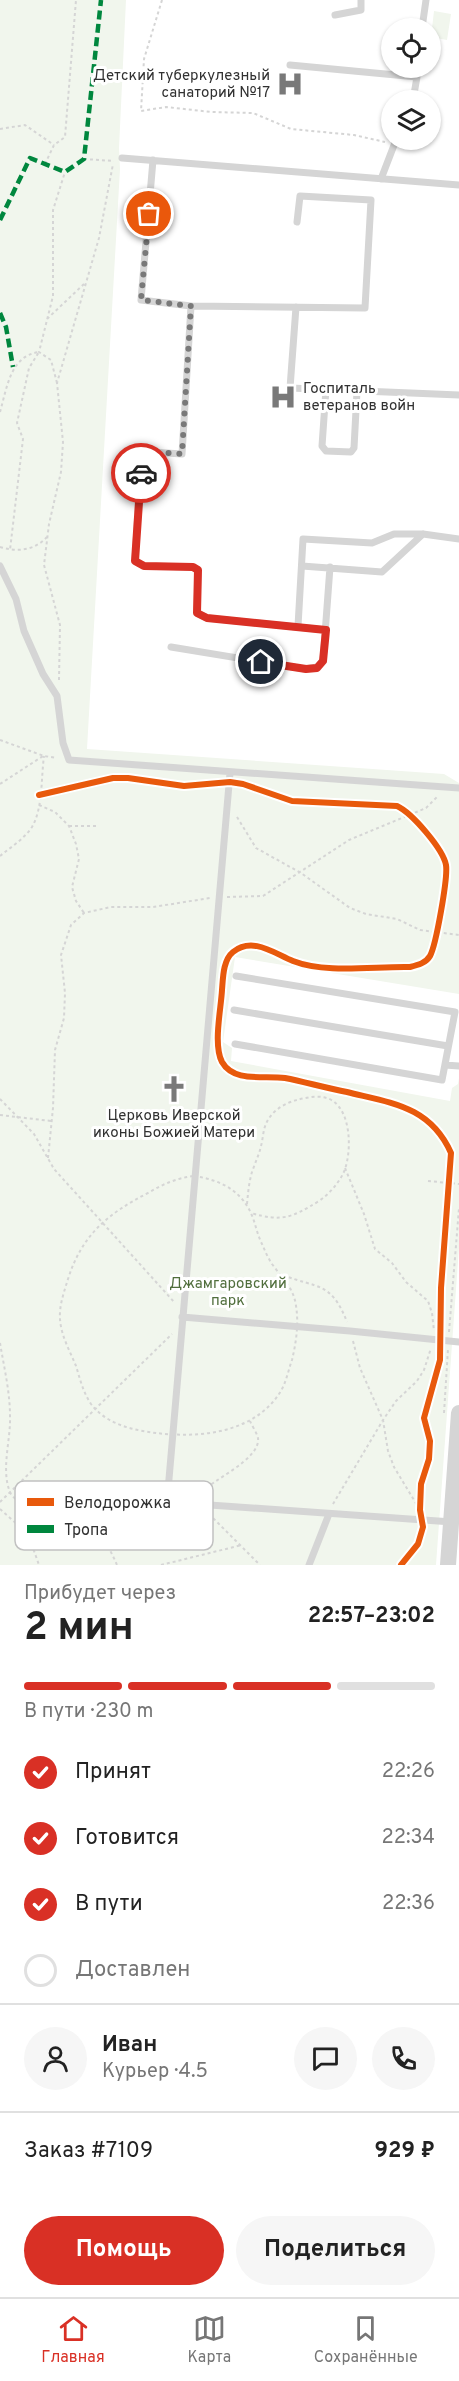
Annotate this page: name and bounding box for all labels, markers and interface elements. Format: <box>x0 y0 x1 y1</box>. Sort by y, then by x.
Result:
map controls <box>381 18 441 150</box>
button: locate <box>381 18 441 78</box>
place label: Детский туберкулезный санаторий №17 <box>93 67 270 103</box>
hospital icon: Детский туберкулезный санаторий №17 <box>275 69 305 99</box>
button: layers <box>381 90 441 150</box>
pin <box>123 188 174 239</box>
icon: bag <box>132 197 165 230</box>
place label: Госпиталь ветеранов войн <box>303 380 415 416</box>
hospital icon: Госпиталь ветеранов войн <box>268 382 298 412</box>
courier <box>111 443 171 503</box>
icon: car <box>125 457 158 490</box>
pin <box>235 636 286 687</box>
icon: home <box>244 645 277 678</box>
church icon: Церковь Иверской иконы Божией Матери <box>159 1074 189 1104</box>
place label: Церковь Иверской иконы Божией Матери <box>93 1107 255 1143</box>
park label: Джамгаровский парк <box>169 1275 287 1311</box>
legend <box>15 1481 213 1550</box>
text: Велодорожка <box>64 1494 171 1514</box>
text: Тропа <box>64 1521 108 1541</box>
text: Прибудет через <box>24 1581 176 1607</box>
text: 22:57–23:02 <box>308 1603 435 1630</box>
text: 2 мин <box>24 1605 134 1654</box>
text: В пути · 230 m <box>24 1699 153 1725</box>
icon: check <box>24 1756 57 1789</box>
text: Принят <box>75 1759 151 1786</box>
text: 22:26 <box>382 1759 435 1785</box>
icon: check <box>24 1822 57 1855</box>
text: Готовится <box>75 1825 179 1852</box>
text: 22:34 <box>382 1825 435 1851</box>
icon: check <box>24 1888 57 1921</box>
text: В пути <box>75 1891 143 1918</box>
text: 22:36 <box>382 1891 435 1917</box>
text: Доставлен <box>75 1957 190 1984</box>
button: person <box>24 2027 87 2090</box>
button: chat <box>294 2027 357 2090</box>
button: phone <box>372 2027 435 2090</box>
text: Иван <box>102 2032 157 2059</box>
text: Курьер · 4.5 <box>102 2059 208 2085</box>
text: Заказ #7109 <box>24 2138 153 2165</box>
text: 929 ₽ <box>375 2138 435 2165</box>
button: Помощь <box>24 2216 224 2285</box>
button: Поделиться <box>236 2216 435 2285</box>
tab: Главная <box>41 2312 105 2368</box>
tab: Карта <box>187 2312 231 2368</box>
tab: Сохранённые <box>314 2312 418 2368</box>

